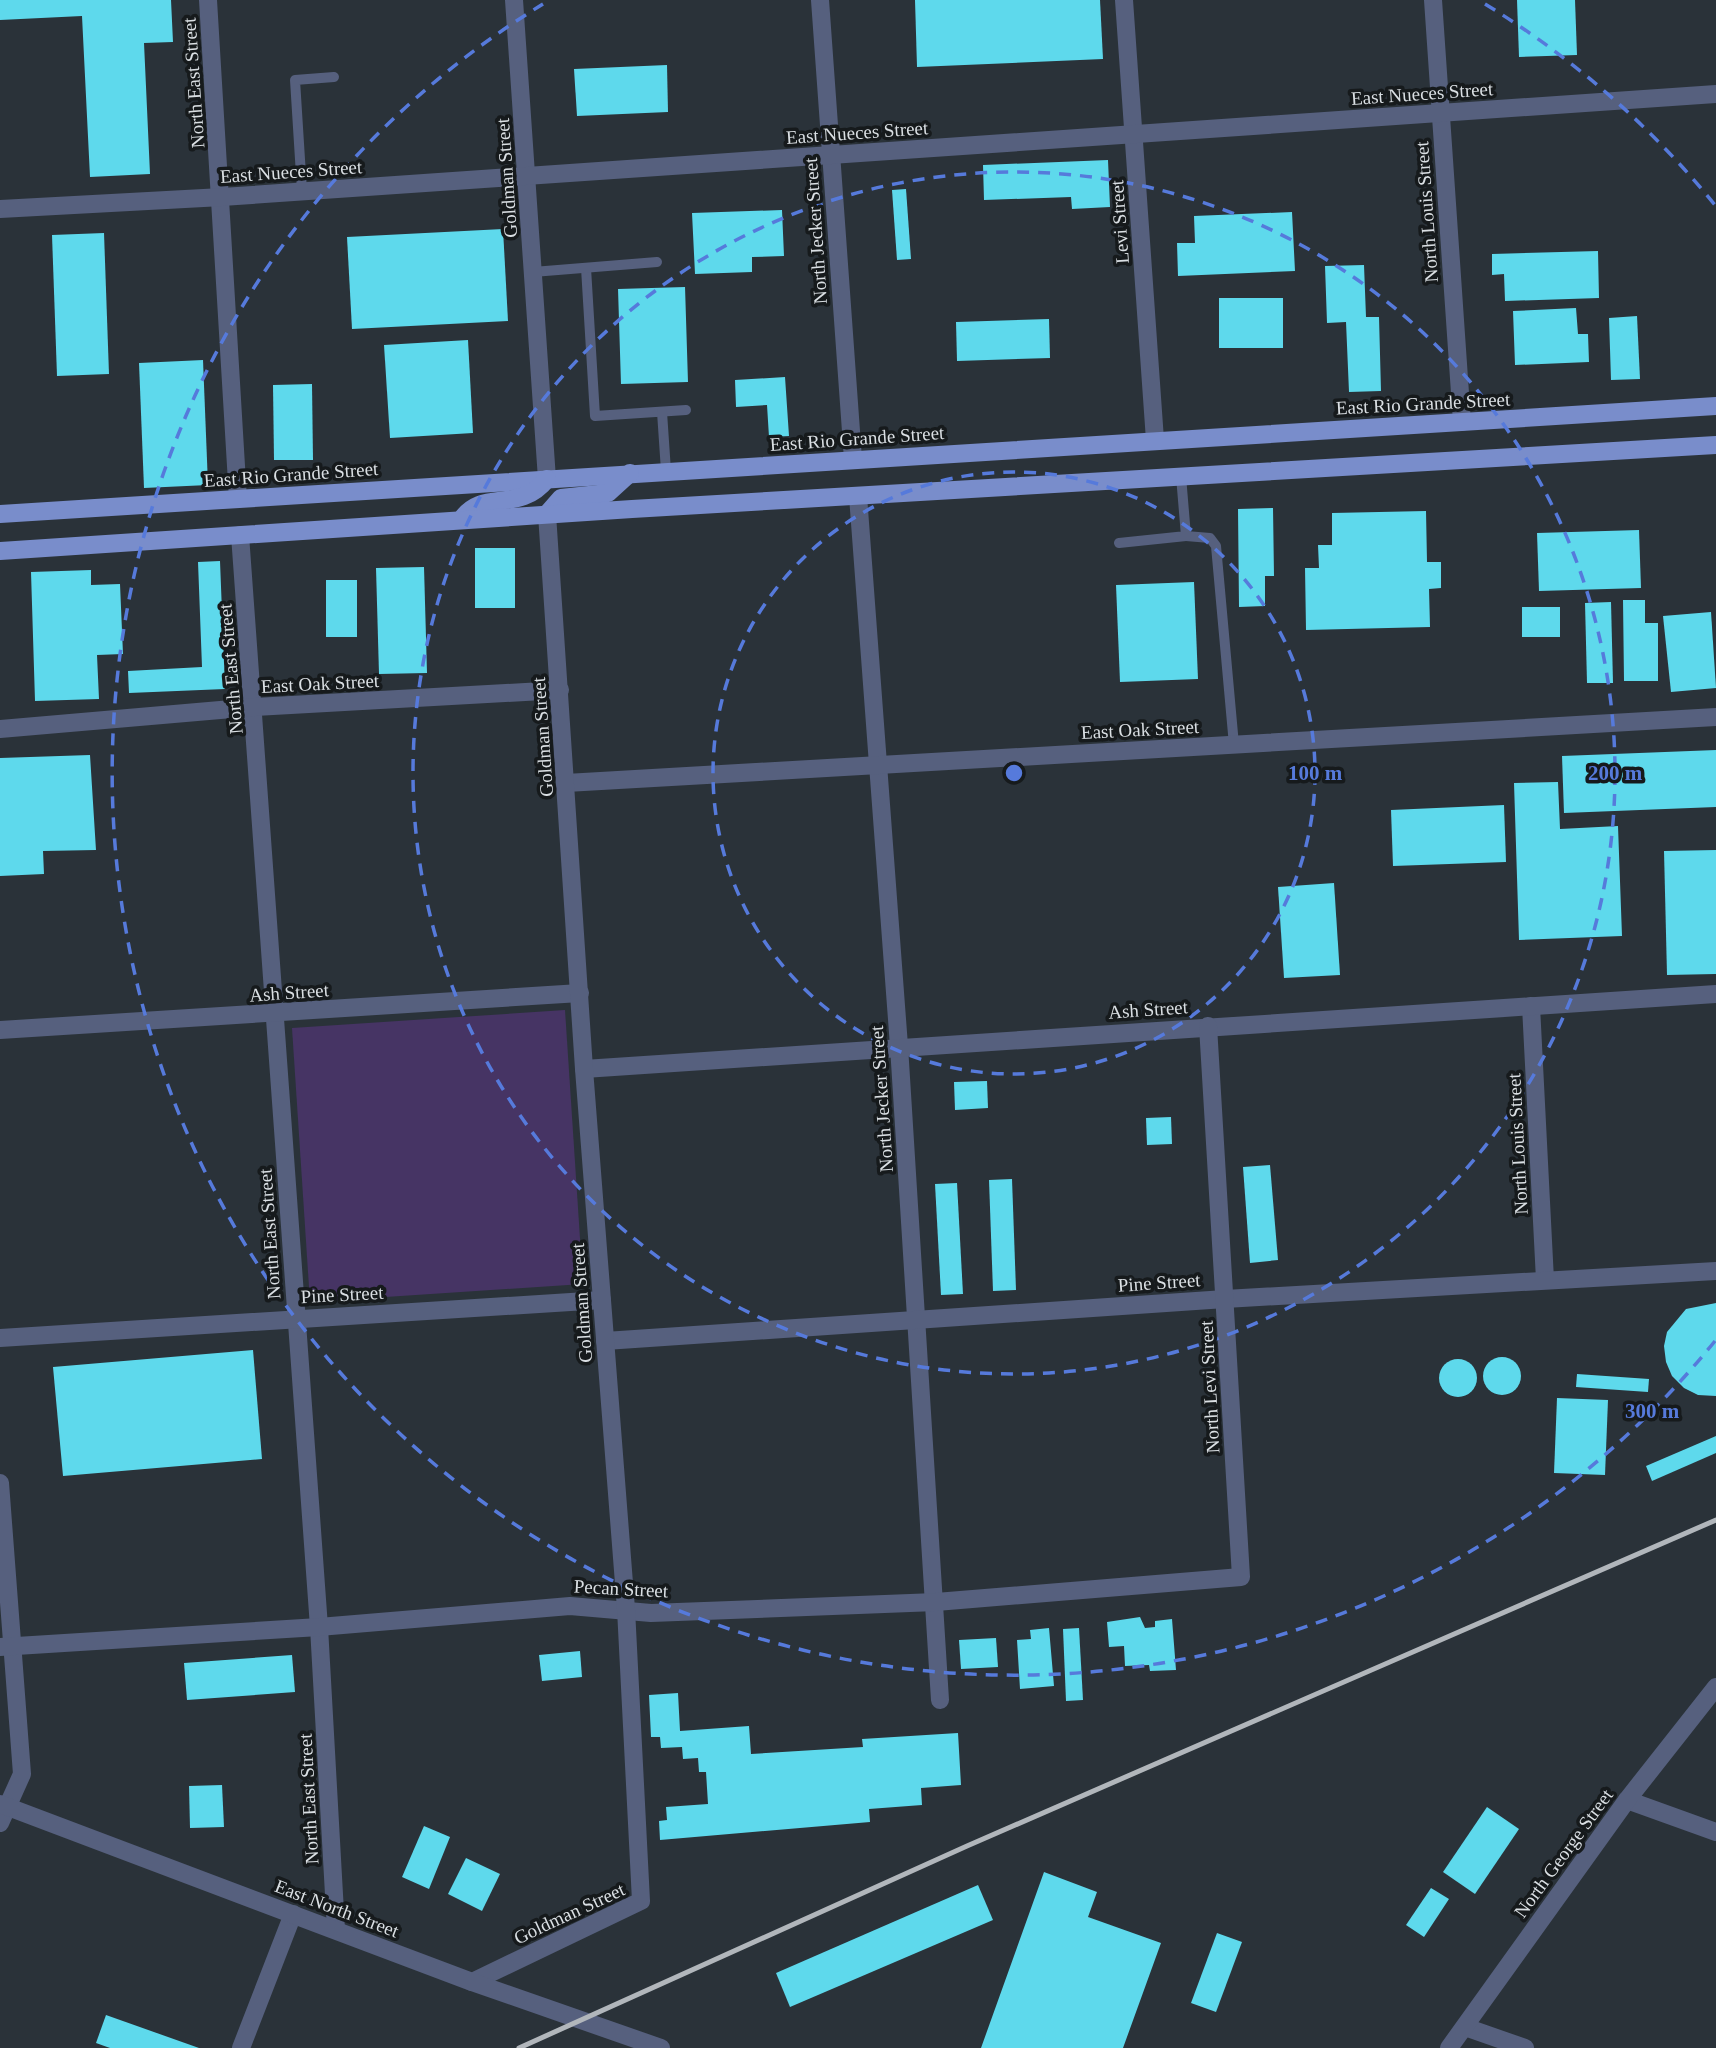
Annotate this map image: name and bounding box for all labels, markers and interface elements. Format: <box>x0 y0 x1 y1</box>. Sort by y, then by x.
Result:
street label: North East Street <box>178 16 209 149</box>
street label: East Nueces Street <box>1350 78 1495 109</box>
street label: Goldman Street <box>492 117 521 238</box>
street label: East Nueces Street <box>785 117 930 148</box>
street label: North Louis Street <box>1411 140 1442 283</box>
street label: East Nueces Street <box>219 156 364 187</box>
street label: North Jecker Street <box>800 156 831 305</box>
street label: Levi Street <box>1106 179 1133 265</box>
street label: East Rio Grande Street <box>1335 388 1511 419</box>
street label: East Rio Grande Street <box>769 422 946 455</box>
street label: East Rio Grande Street <box>203 458 380 491</box>
street label: North East Street <box>214 602 247 735</box>
street label: East Oak Street <box>260 670 380 697</box>
street label: Goldman Street <box>528 676 557 797</box>
street label: East Oak Street <box>1080 716 1200 743</box>
centre of rings <box>1002 761 1026 785</box>
text: 100 m <box>1288 761 1343 785</box>
text: 200 m <box>1588 761 1643 785</box>
street label: Ash Street <box>249 979 330 1006</box>
street label: Ash Street <box>1108 996 1189 1023</box>
street label: North Jecker Street <box>866 1024 897 1173</box>
street label: North Louis Street <box>1503 1072 1532 1215</box>
street label: North East Street <box>254 1167 285 1300</box>
street label: Goldman Street <box>567 1242 596 1363</box>
street label: Pine Street <box>1117 1269 1202 1296</box>
street label: Pine Street <box>300 1282 385 1307</box>
street label: North Levi Street <box>1195 1319 1223 1454</box>
text: 300 m <box>1625 1399 1680 1423</box>
street label: Pecan Street <box>573 1576 669 1601</box>
street label: North East Street <box>295 1732 322 1865</box>
street label: North George Street <box>1510 1784 1617 1922</box>
street label: East North Street <box>272 1875 402 1942</box>
street label: Goldman Street <box>510 1878 629 1948</box>

